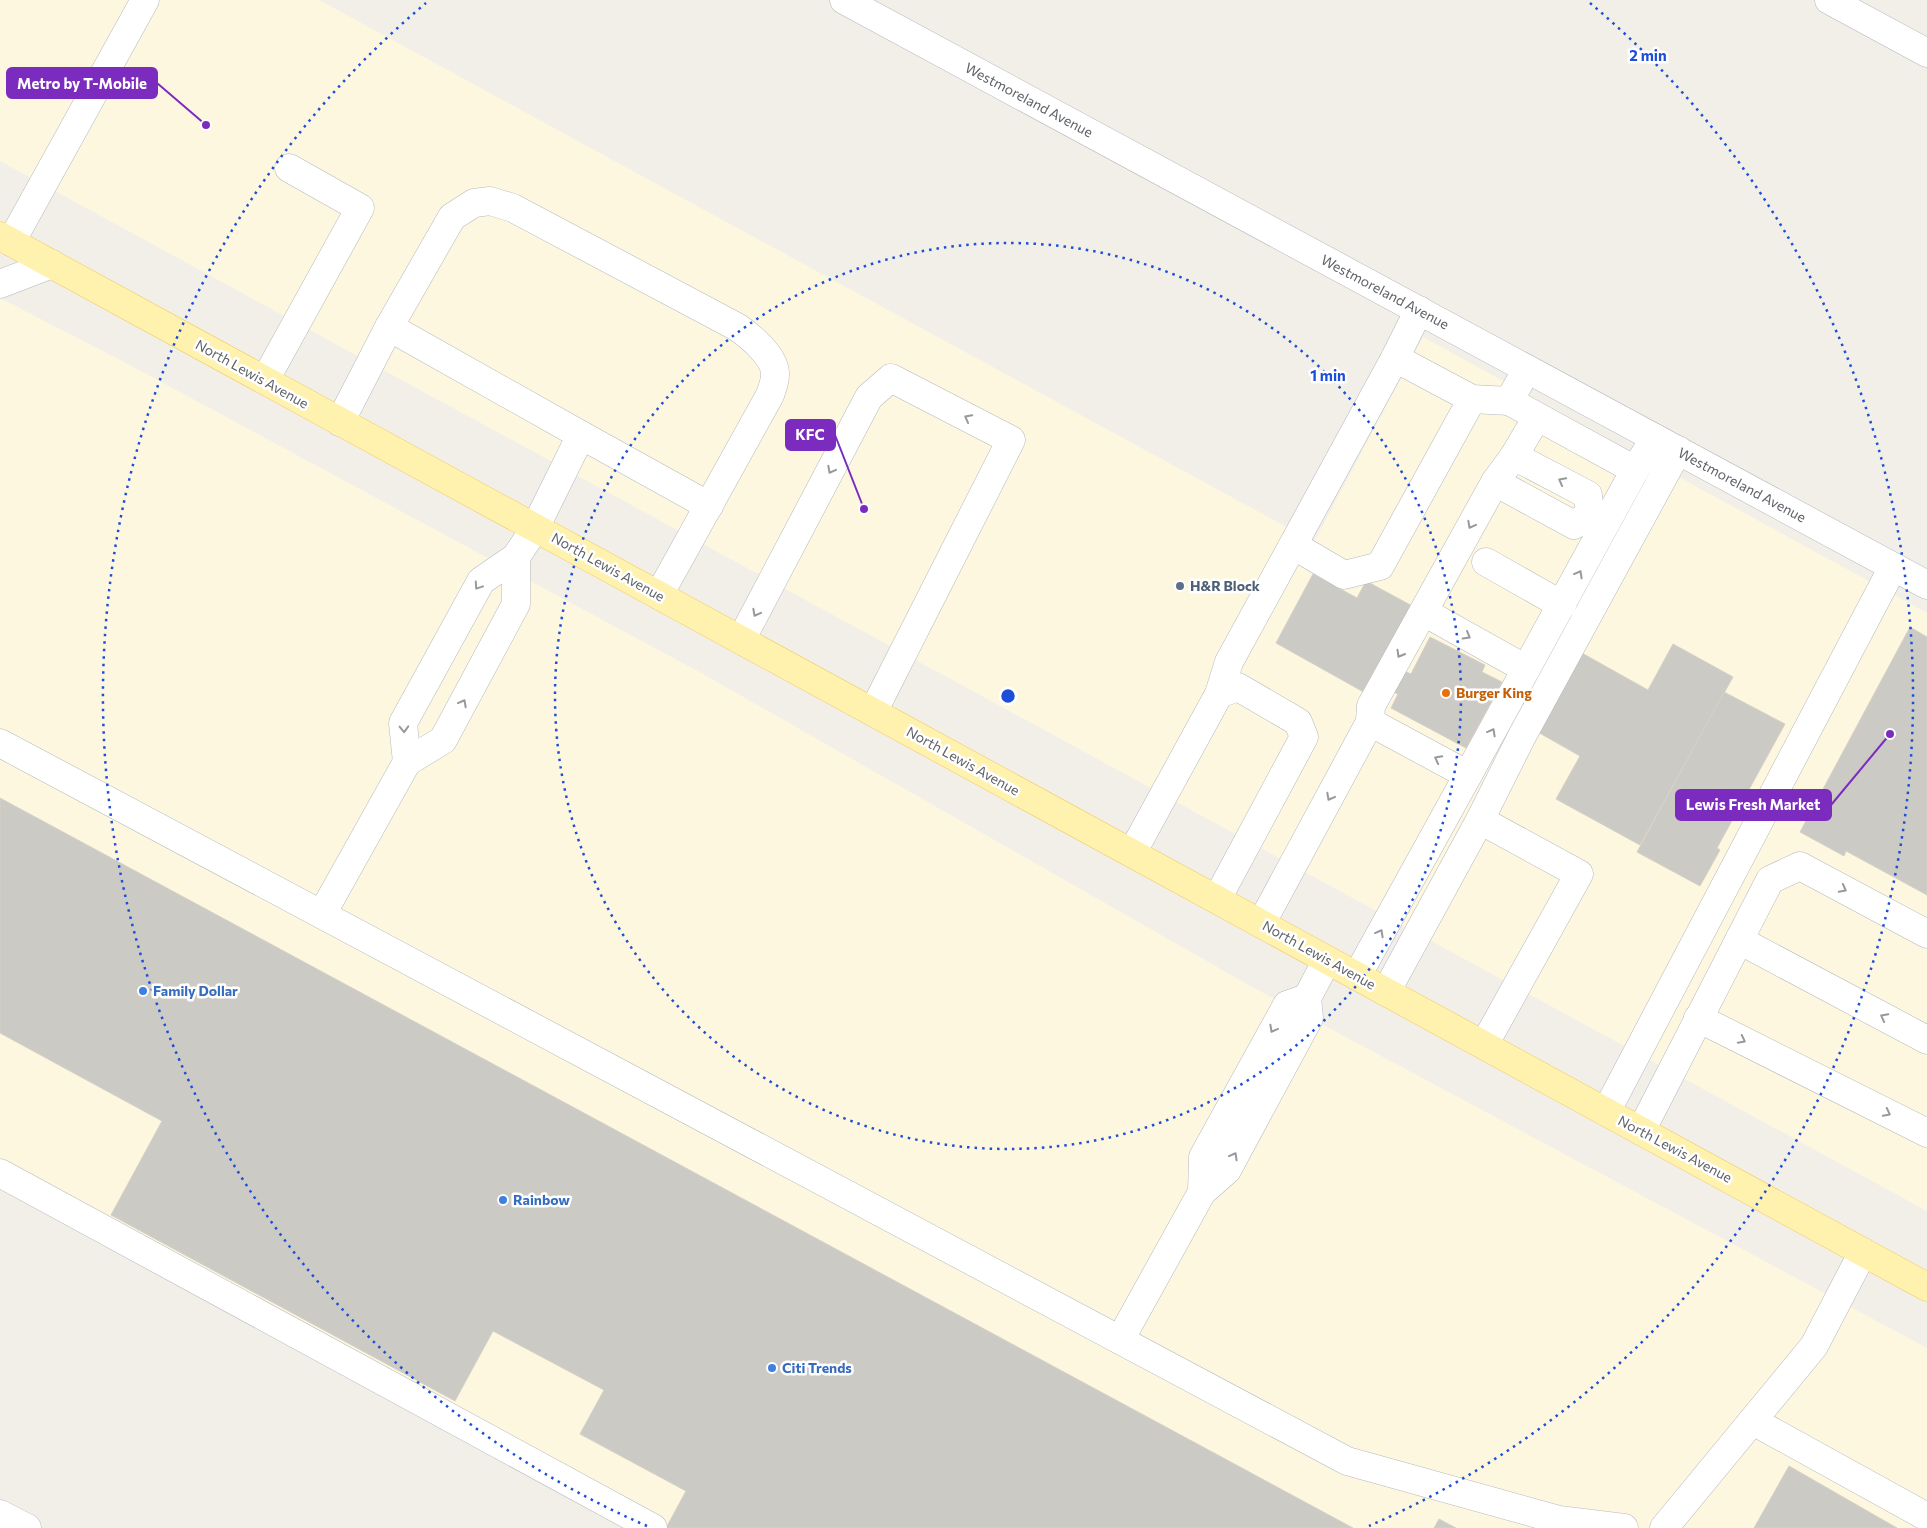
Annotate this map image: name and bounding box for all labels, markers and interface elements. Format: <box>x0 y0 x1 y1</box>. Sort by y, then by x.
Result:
text: 2 min <box>1629 46 1667 64</box>
street label: Westmoreland Avenue <box>962 59 1096 140</box>
callout: Metro by T-Mobile <box>7 68 157 98</box>
text: Metro by T-Mobile <box>17 74 147 92</box>
street label: Westmoreland Avenue <box>1318 251 1452 332</box>
street label: North Lewis Avenue <box>193 335 312 412</box>
text: 1 min <box>1310 366 1346 384</box>
one-way arrow <box>964 414 973 424</box>
callout: KFC <box>786 420 835 450</box>
text: KFC <box>795 425 825 443</box>
street label: Westmoreland Avenue <box>1675 444 1809 525</box>
one-way arrow <box>827 464 837 473</box>
one-way arrow <box>1558 477 1567 487</box>
one-way arrow <box>1468 520 1478 529</box>
street label: North Lewis Avenue <box>549 528 668 605</box>
one-way arrow <box>1572 571 1582 580</box>
place label: H&R Block <box>1190 577 1260 594</box>
one-way arrow <box>475 580 484 590</box>
marker: H&R Block <box>1174 580 1186 592</box>
one-way arrow <box>752 608 762 617</box>
one-way arrow <box>1461 629 1470 639</box>
one-way arrow <box>1397 649 1407 658</box>
place label: Burger King <box>1456 684 1532 701</box>
centre of rings <box>999 687 1017 705</box>
marker: Burger King <box>1440 687 1452 699</box>
one-way arrow <box>457 699 467 708</box>
street label: North Lewis Avenue <box>904 722 1023 799</box>
one-way arrow <box>399 726 409 734</box>
one-way arrow <box>1485 728 1495 737</box>
one-way arrow <box>1434 755 1443 765</box>
callout: Lewis Fresh Market <box>1676 790 1831 820</box>
one-way arrow <box>1326 792 1336 801</box>
text: Lewis Fresh Market <box>1686 795 1820 813</box>
one-way arrow <box>1838 883 1847 893</box>
street label: North Lewis Avenue <box>1260 916 1379 993</box>
one-way arrow <box>1374 930 1384 939</box>
place label: Family Dollar <box>153 982 238 999</box>
marker: Family Dollar <box>137 985 149 997</box>
one-way arrow <box>1880 1013 1889 1023</box>
one-way arrow <box>1269 1024 1279 1033</box>
one-way arrow <box>1737 1034 1746 1044</box>
one-way arrow <box>1882 1107 1891 1117</box>
street label: North Lewis Avenue <box>1615 1111 1735 1186</box>
one-way arrow <box>1228 1152 1238 1161</box>
place label: Rainbow <box>513 1191 570 1208</box>
marker: Rainbow <box>497 1194 509 1206</box>
place label: Citi Trends <box>782 1359 852 1376</box>
marker: Citi Trends <box>766 1362 778 1374</box>

